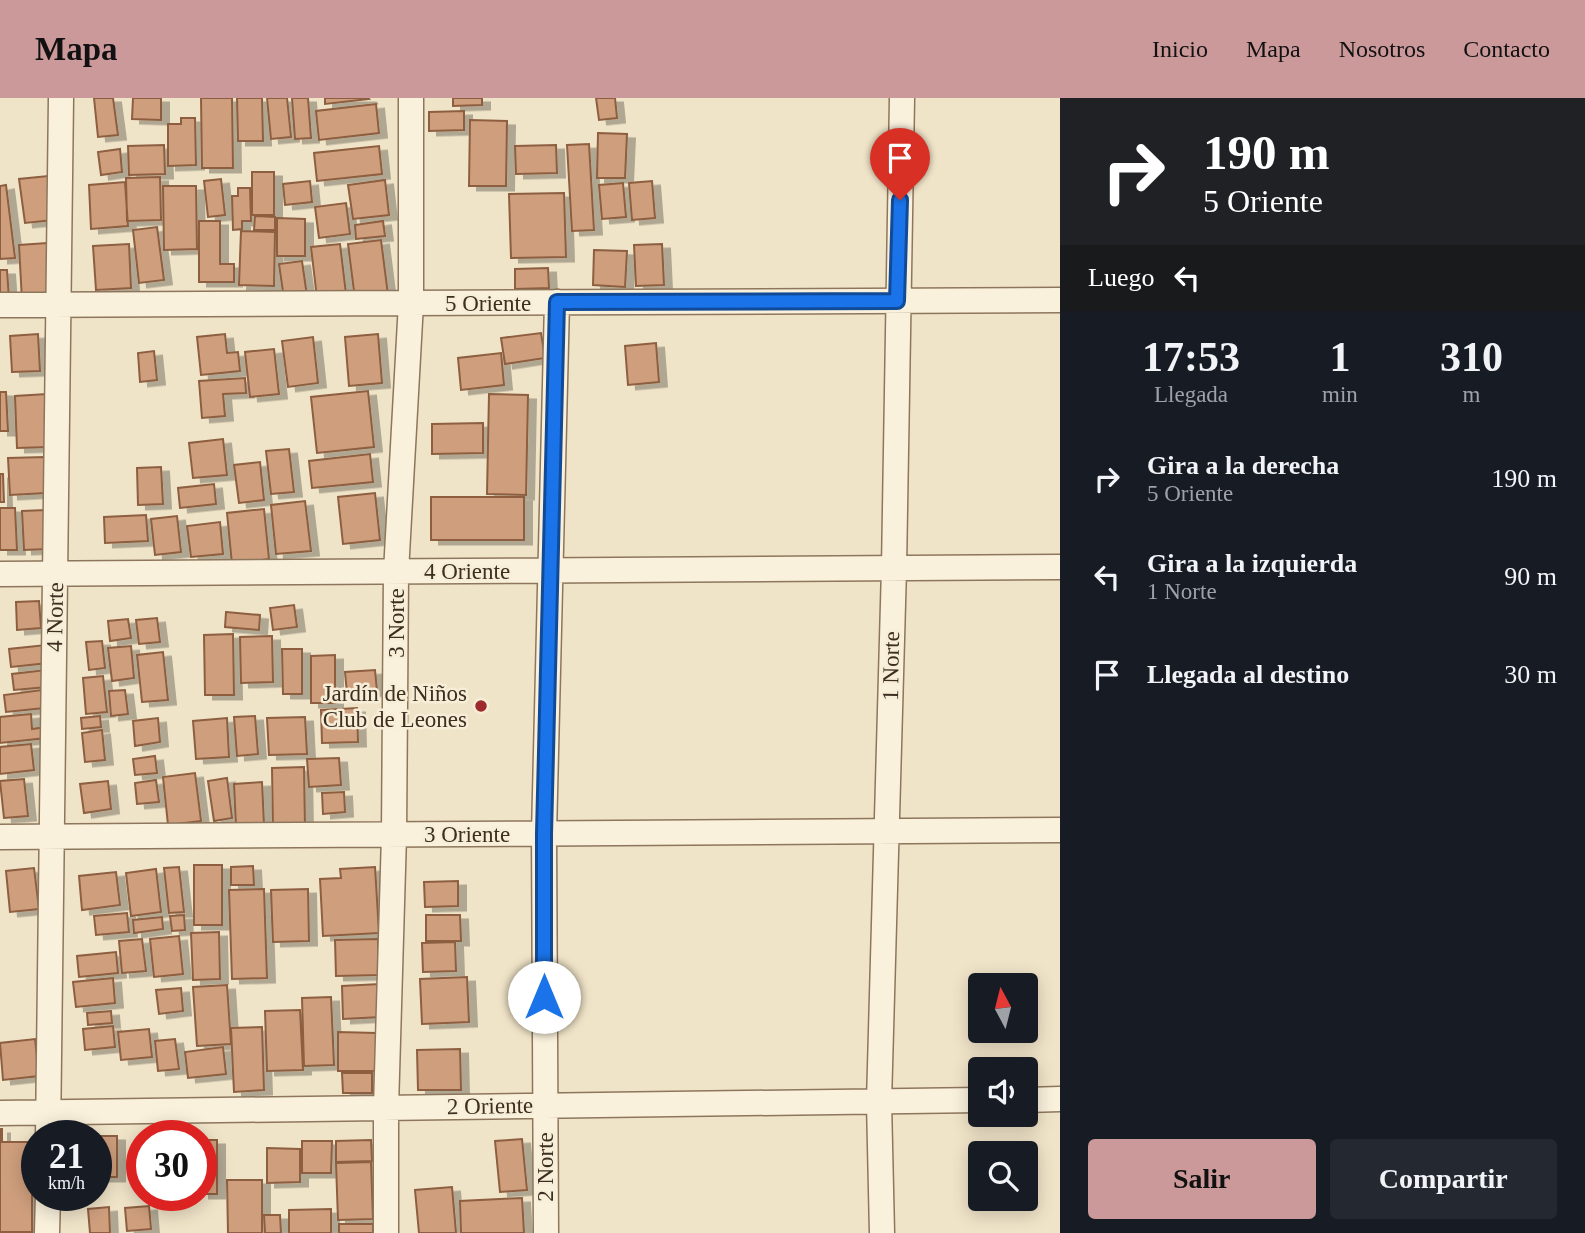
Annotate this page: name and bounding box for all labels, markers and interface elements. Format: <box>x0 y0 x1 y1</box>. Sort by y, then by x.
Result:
text: Mapa <box>35 31 118 67</box>
text: Inicio <box>1152 36 1208 62</box>
text: Mapa <box>1246 36 1301 62</box>
text: Nosotros <box>1339 36 1425 62</box>
text: Contacto <box>1463 36 1550 62</box>
text: 190 m <box>1203 125 1330 180</box>
icon: right <box>1088 126 1179 217</box>
pin <box>870 128 930 200</box>
icon: arrive <box>881 139 919 177</box>
text: 5 Oriente <box>1203 183 1323 219</box>
icon: left <box>1168 259 1206 297</box>
text: Luego <box>1088 263 1154 292</box>
street label: 5 Oriente <box>445 291 531 316</box>
text: 17:53 <box>1142 334 1240 380</box>
text: 1 <box>1329 334 1350 380</box>
text: 310 <box>1440 334 1503 380</box>
text: Llegada <box>1154 382 1228 407</box>
text: min <box>1322 382 1358 407</box>
text: m <box>1462 382 1480 407</box>
text: Gira a la derecha <box>1147 451 1339 480</box>
icon: right <box>1088 460 1126 498</box>
text: 190 m <box>1491 464 1557 493</box>
text: 5 Oriente <box>1147 481 1233 506</box>
text: Gira a la izquierda <box>1147 549 1357 578</box>
icon: left <box>1088 558 1126 596</box>
street label: 4 Oriente <box>424 559 510 584</box>
text: 90 m <box>1504 562 1557 591</box>
text: 1 Norte <box>1147 579 1217 604</box>
street label: 4 Norte <box>42 582 68 652</box>
street label: 3 Norte <box>384 588 409 658</box>
street label: 1 Norte <box>878 631 904 701</box>
icon: arrive <box>1088 656 1126 694</box>
text: Llegada al destino <box>1147 660 1349 689</box>
text: 30 m <box>1504 660 1557 689</box>
place label: Jardín de Niños Club de Leones <box>323 681 467 732</box>
marker: Jardín de Niños Club de Leones <box>473 698 489 714</box>
street label: 3 Oriente <box>424 822 510 847</box>
position arrow <box>507 960 581 1034</box>
north arrow <box>968 973 1038 1043</box>
map controls <box>968 973 1038 1211</box>
button: sound <box>968 1057 1038 1127</box>
street label: 2 Oriente <box>447 1093 533 1119</box>
speed limit sign: 30 <box>126 1120 217 1211</box>
street label: 2 Norte <box>533 1132 558 1202</box>
text: 21 <box>49 1137 84 1176</box>
button: Salir <box>1088 1139 1316 1219</box>
button: Compartir <box>1330 1139 1557 1219</box>
button: search <box>968 1141 1038 1211</box>
text: km/h <box>48 1173 85 1193</box>

